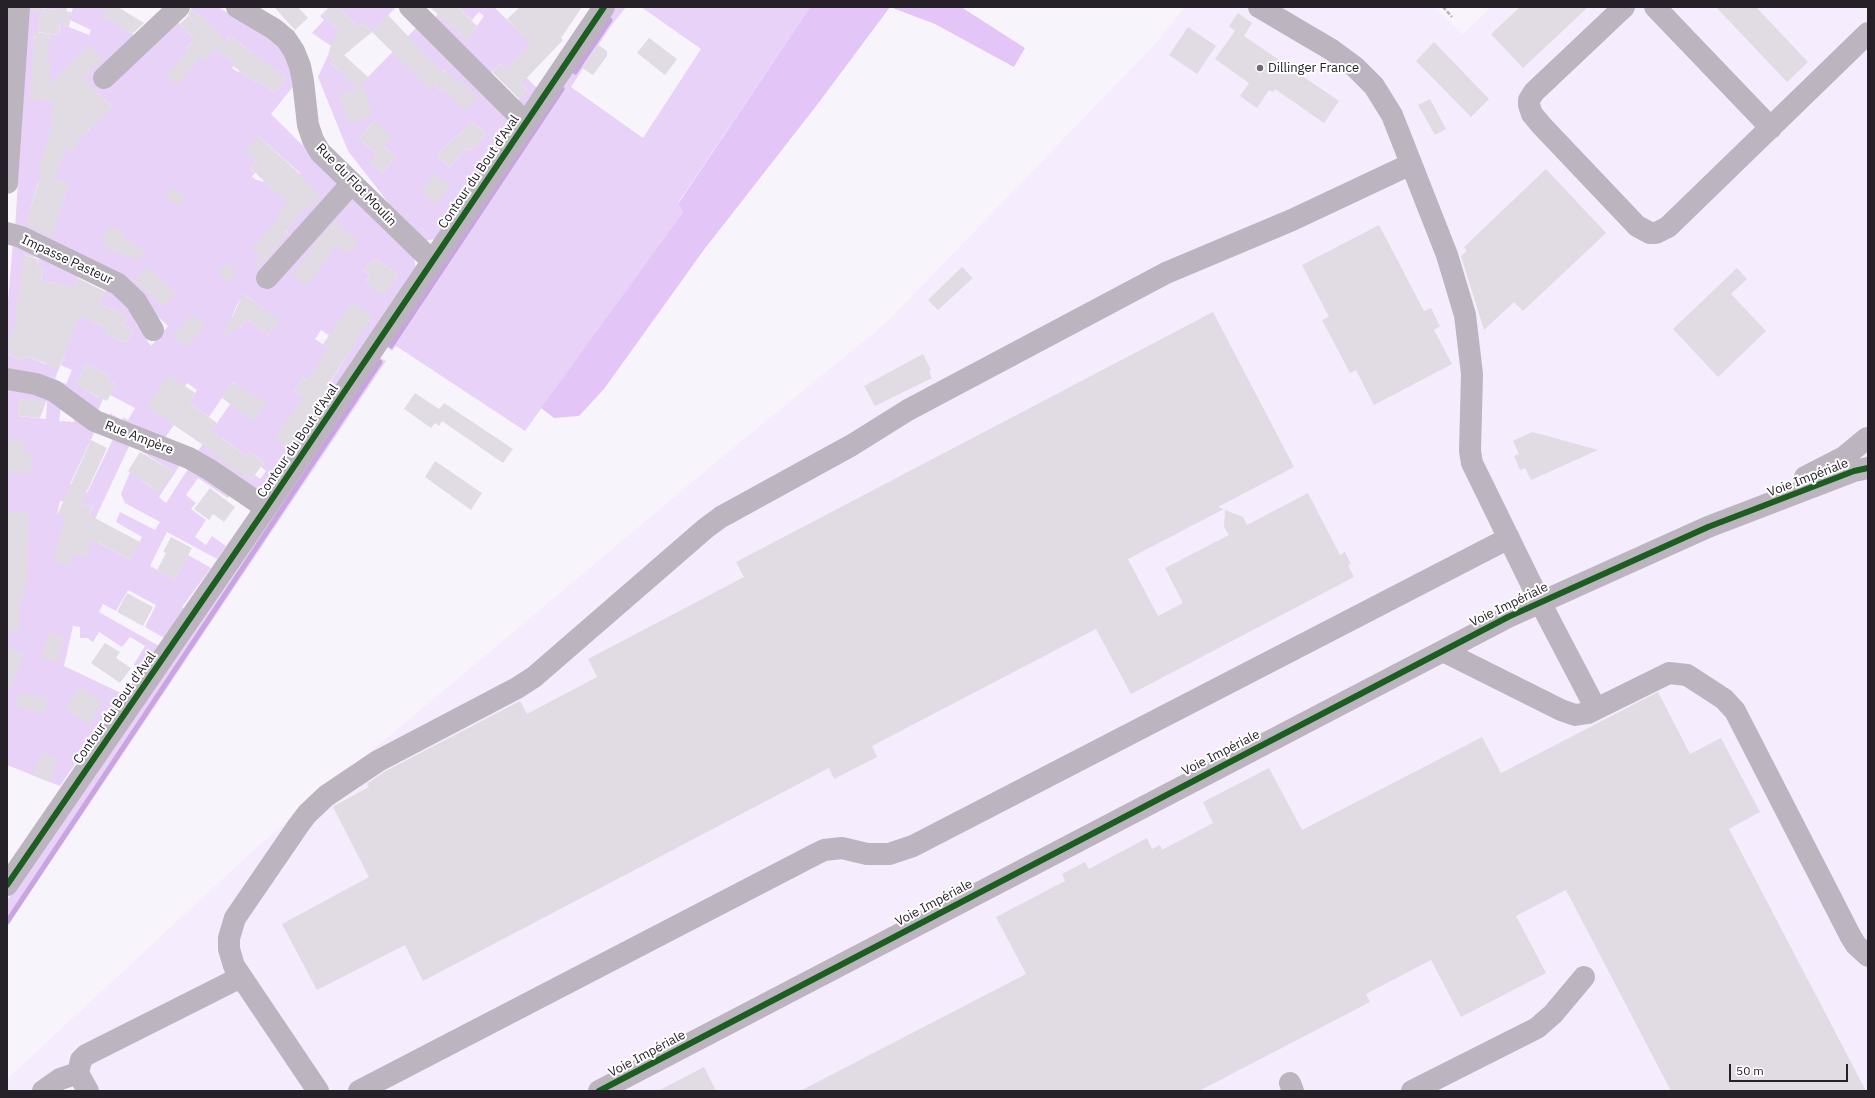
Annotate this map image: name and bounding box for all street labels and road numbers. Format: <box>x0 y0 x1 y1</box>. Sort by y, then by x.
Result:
street label: Contour du Bout d'Aval <box>435 112 523 232</box>
street label: Rue du Flot Moulin <box>313 140 399 230</box>
street label: Impasse Pasteur <box>19 232 115 288</box>
street label: Contour du Bout d'Aval <box>254 381 342 501</box>
street label: Rue Ampère <box>103 418 175 458</box>
street label: Voie Impériale <box>1765 455 1851 501</box>
street label: Voie Impériale <box>1467 579 1551 631</box>
street label: Contour du Bout d'Aval <box>70 649 160 767</box>
street label: Voie Impériale <box>1180 727 1262 779</box>
street label: Voie Impériale <box>893 876 975 930</box>
street label: Voie Impériale <box>606 1027 688 1081</box>

